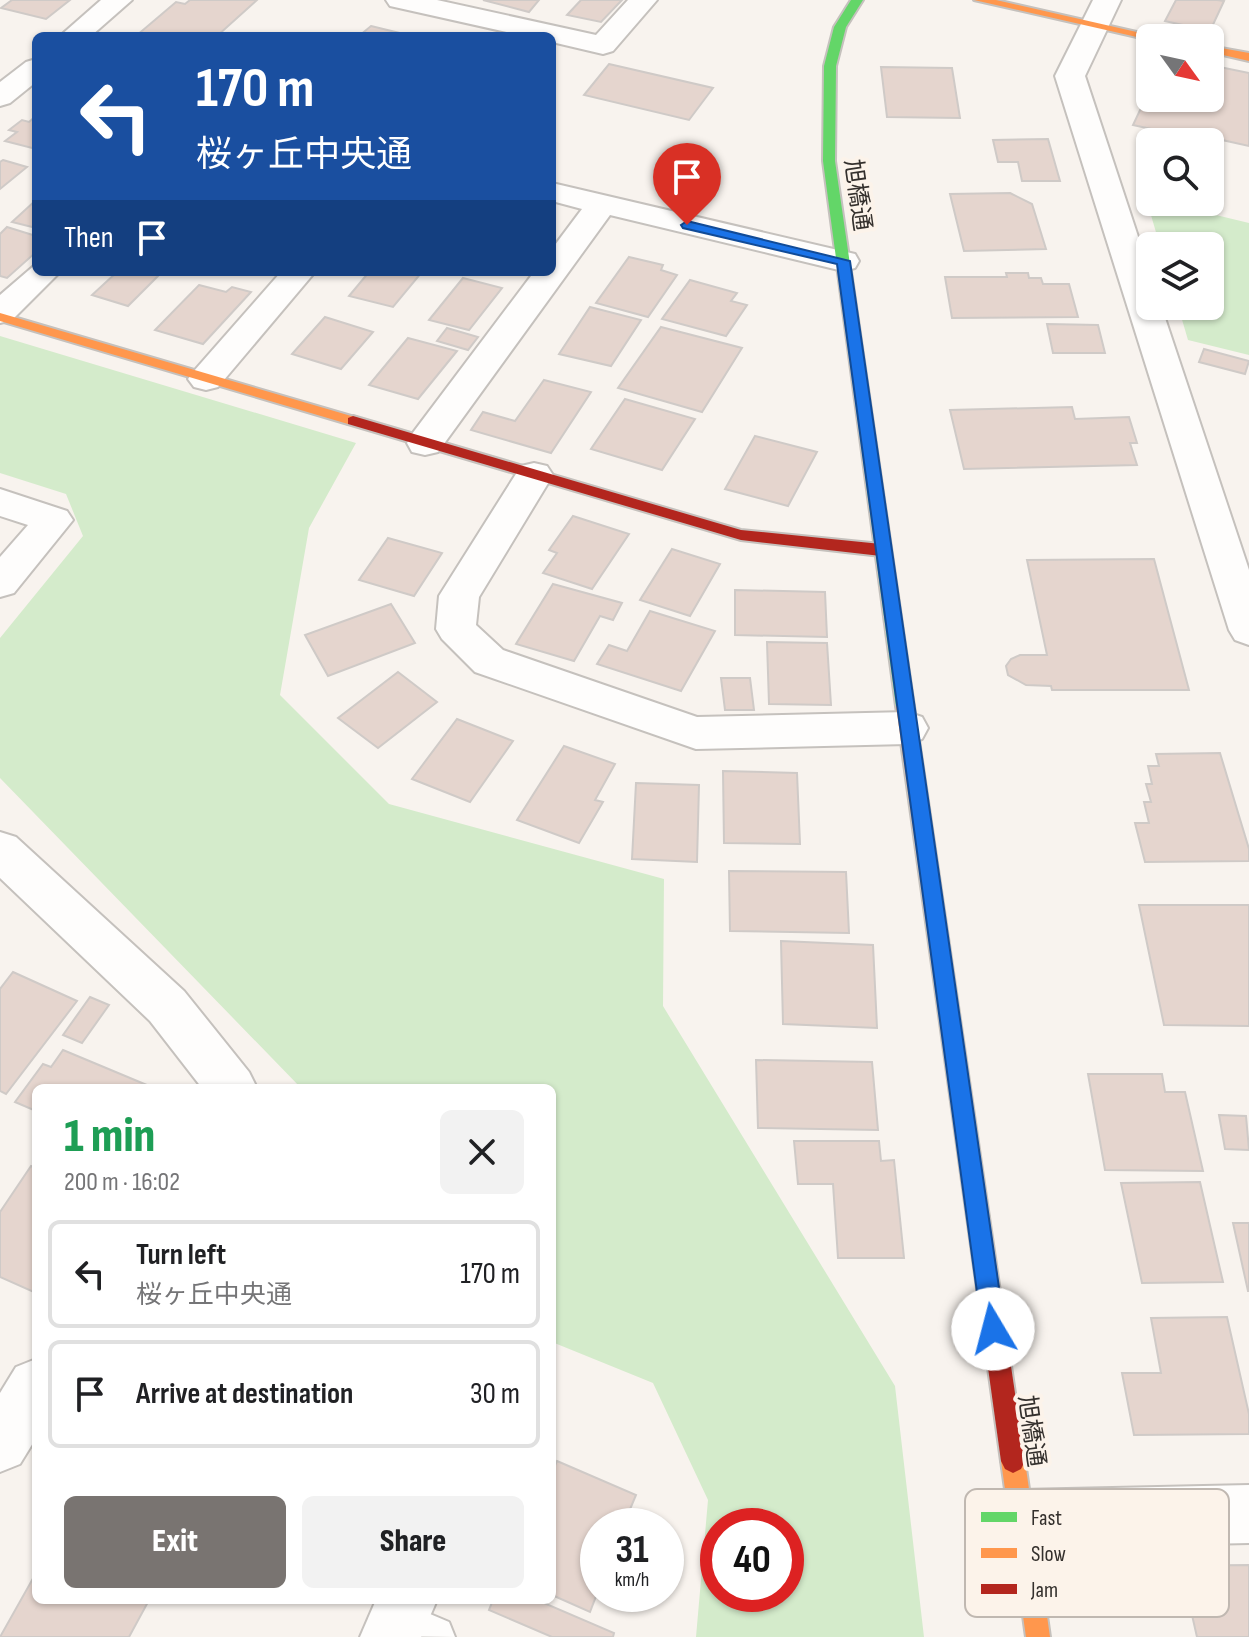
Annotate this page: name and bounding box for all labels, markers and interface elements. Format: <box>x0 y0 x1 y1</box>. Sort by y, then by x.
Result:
north arrow <box>1136 24 1224 112</box>
map controls <box>1136 24 1224 320</box>
text: 170 m <box>196 56 314 123</box>
icon: left <box>64 64 168 168</box>
button: search <box>1136 128 1224 216</box>
text: 桜ヶ丘中央通 <box>196 134 412 177</box>
pin <box>653 143 721 225</box>
icon: arrive <box>665 155 709 199</box>
street label: 旭橋通 <box>838 157 877 233</box>
icon: arrive <box>130 216 174 260</box>
text: Then <box>64 220 114 256</box>
button: layers <box>1136 232 1224 320</box>
text: 1 min <box>64 1108 155 1165</box>
button: close <box>440 1110 524 1194</box>
text: 200 m · 16:02 <box>64 1167 180 1198</box>
text: Turn left <box>136 1237 226 1273</box>
icon: left <box>68 1252 112 1296</box>
text: 170 m <box>460 1256 520 1292</box>
text: 桜ヶ丘中央通 <box>136 1280 292 1311</box>
position arrow <box>951 1287 1035 1371</box>
icon: arrive <box>68 1372 112 1416</box>
text: Arrive at destination <box>136 1376 353 1412</box>
text: 30 m <box>470 1376 520 1412</box>
street label: 旭橋通 <box>1012 1393 1051 1469</box>
legend <box>965 1489 1229 1617</box>
button: Exit <box>64 1496 286 1588</box>
button: Share <box>302 1496 524 1588</box>
text: Fast <box>1031 1505 1062 1532</box>
speed limit sign: 40 <box>700 1508 804 1612</box>
text: 31 <box>615 1526 649 1574</box>
text: Slow <box>1031 1541 1066 1568</box>
text: km/h <box>615 1568 649 1592</box>
text: Jam <box>1030 1577 1058 1604</box>

